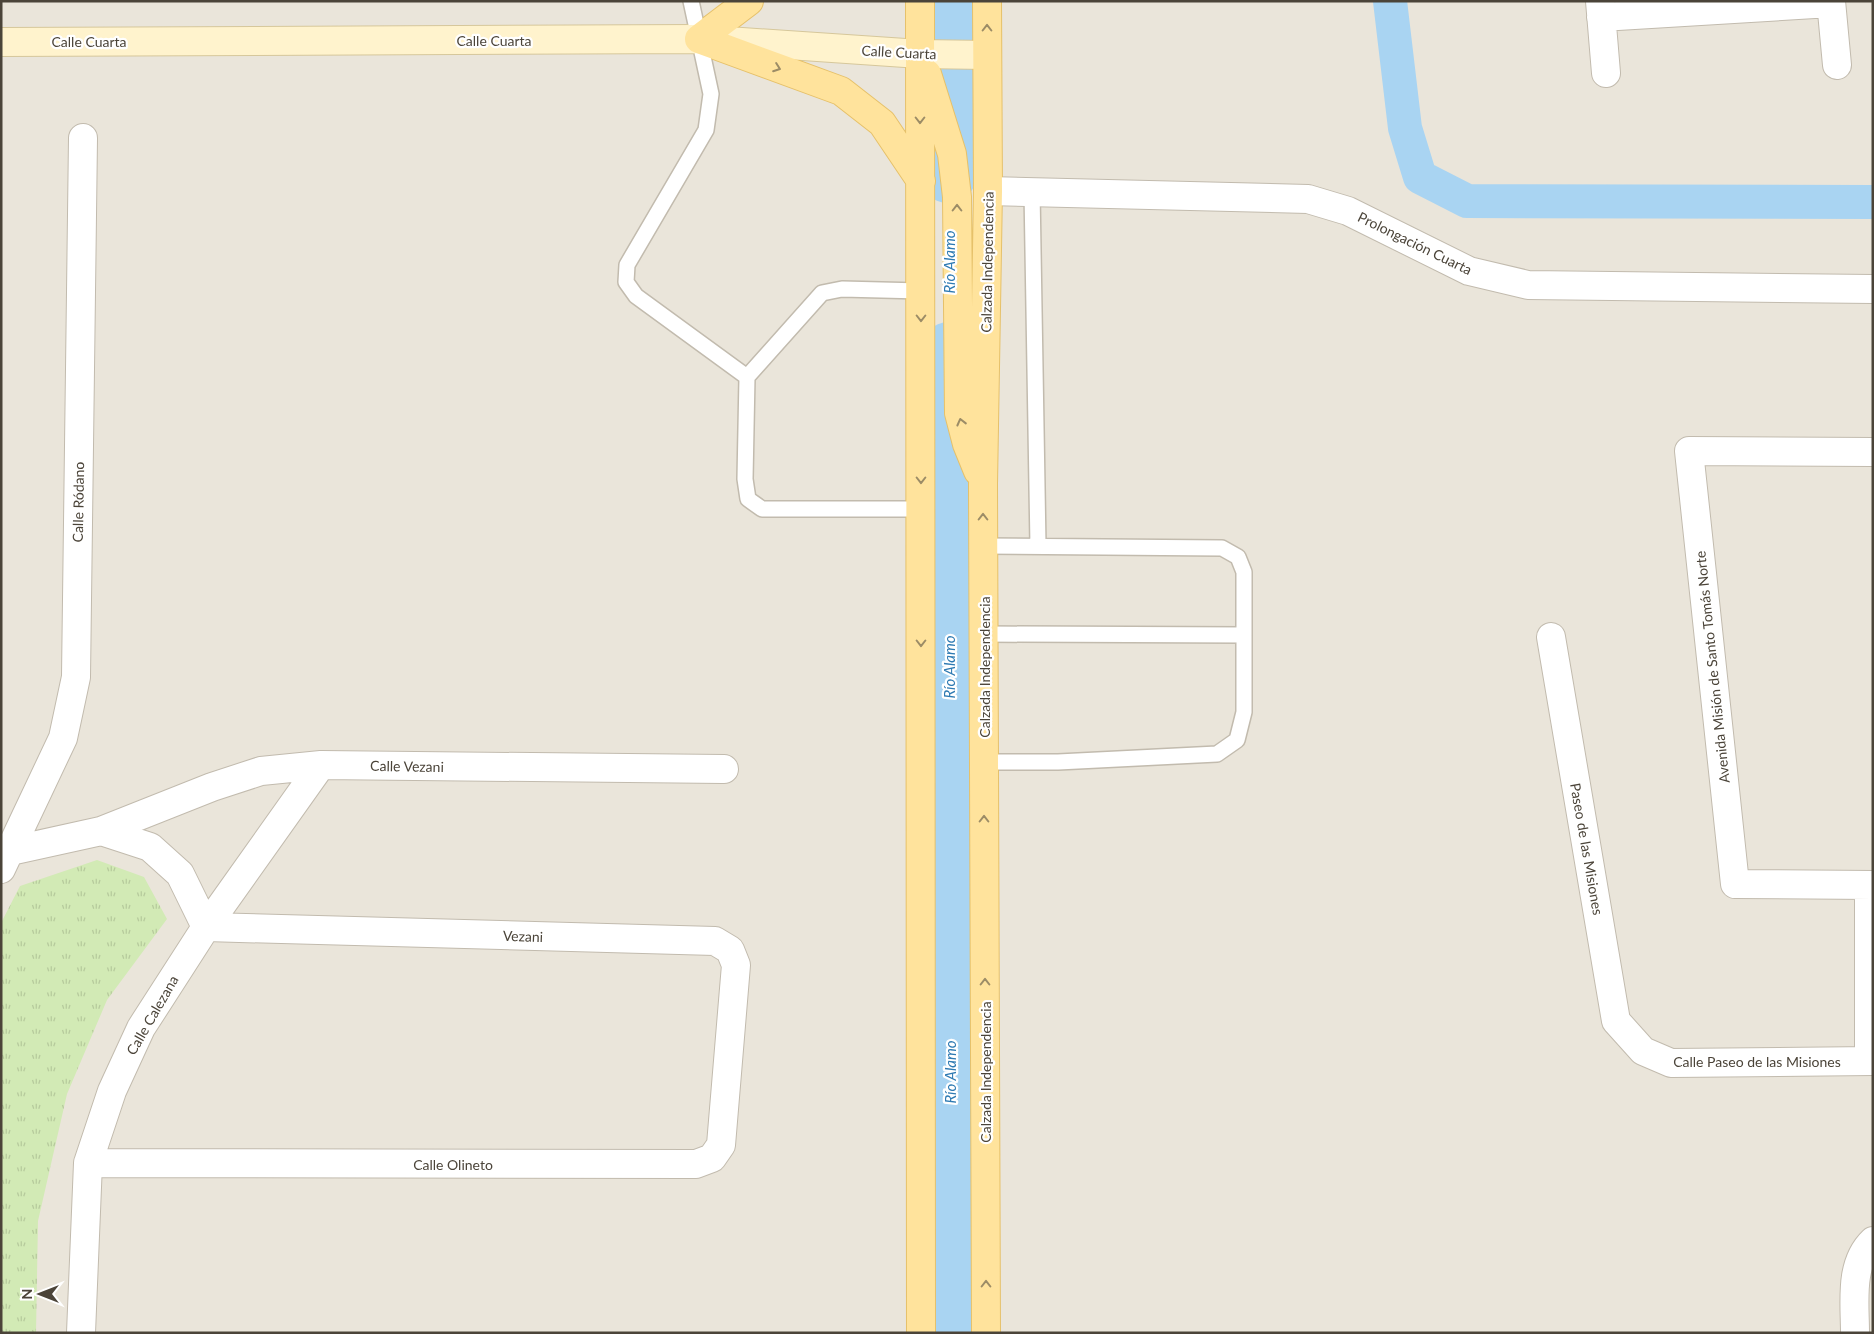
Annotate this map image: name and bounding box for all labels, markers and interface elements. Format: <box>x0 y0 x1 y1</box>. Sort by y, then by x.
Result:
one-way arrow <box>982 24 992 32</box>
street label: Calle Cuarta <box>457 32 532 49</box>
street label: Calle Cuarta <box>52 33 127 50</box>
street label: Calle Cuarta <box>861 42 937 62</box>
one-way arrow <box>773 62 781 72</box>
one-way arrow <box>915 116 925 124</box>
street label: Calzada Independencia <box>977 191 997 333</box>
one-way arrow <box>952 203 962 211</box>
street label: Prolongación Cuarta <box>1355 208 1475 278</box>
water label: Río Alamo <box>940 230 958 294</box>
one-way arrow <box>916 314 926 322</box>
one-way arrow <box>956 418 967 427</box>
street label: Calle Ródano <box>69 461 87 542</box>
one-way arrow <box>916 476 926 484</box>
one-way arrow <box>978 512 988 520</box>
street label: Avenida Misión de Santo Tomás Norte <box>1691 550 1733 784</box>
street label: Calzada Independencia <box>976 596 993 738</box>
water label: Río Alamo <box>940 635 958 699</box>
one-way arrow <box>916 639 926 647</box>
street label: Calle Vezani <box>370 757 444 775</box>
street label: Paseo de las Misiones <box>1567 782 1607 916</box>
one-way arrow <box>979 815 989 822</box>
street label: Vezani <box>503 927 543 945</box>
street label: Calle Calezana <box>122 972 182 1058</box>
one-way arrow <box>980 977 990 985</box>
street label: Calzada Independencia <box>977 1001 994 1143</box>
water label: Río Alamo <box>941 1040 959 1104</box>
street label: Calle Paseo de las Misiones <box>1673 1053 1841 1070</box>
street label: Calle Olineto <box>413 1156 493 1173</box>
north arrow <box>15 1269 65 1319</box>
one-way arrow <box>981 1280 991 1288</box>
text: N <box>18 1289 35 1299</box>

